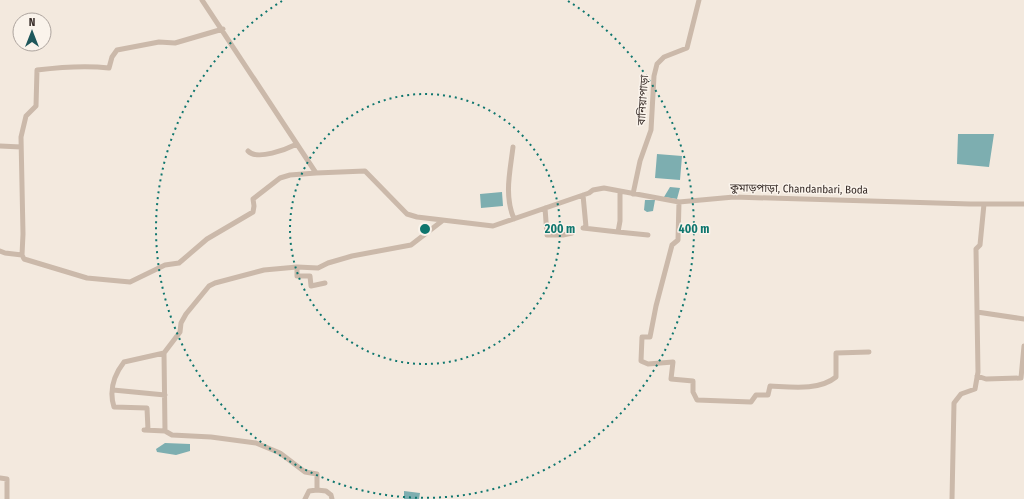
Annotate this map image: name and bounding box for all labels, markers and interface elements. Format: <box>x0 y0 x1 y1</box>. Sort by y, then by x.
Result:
north arrow <box>12 12 52 52</box>
text: N <box>29 16 35 29</box>
street label: বানিয়াপাড়া <box>635 73 651 127</box>
street label: কুমাড়পাড়া, Chandanbari, Boda <box>729 181 868 197</box>
centre of rings <box>418 222 432 236</box>
text: 200 m <box>544 222 575 236</box>
text: 400 m <box>679 222 709 236</box>

